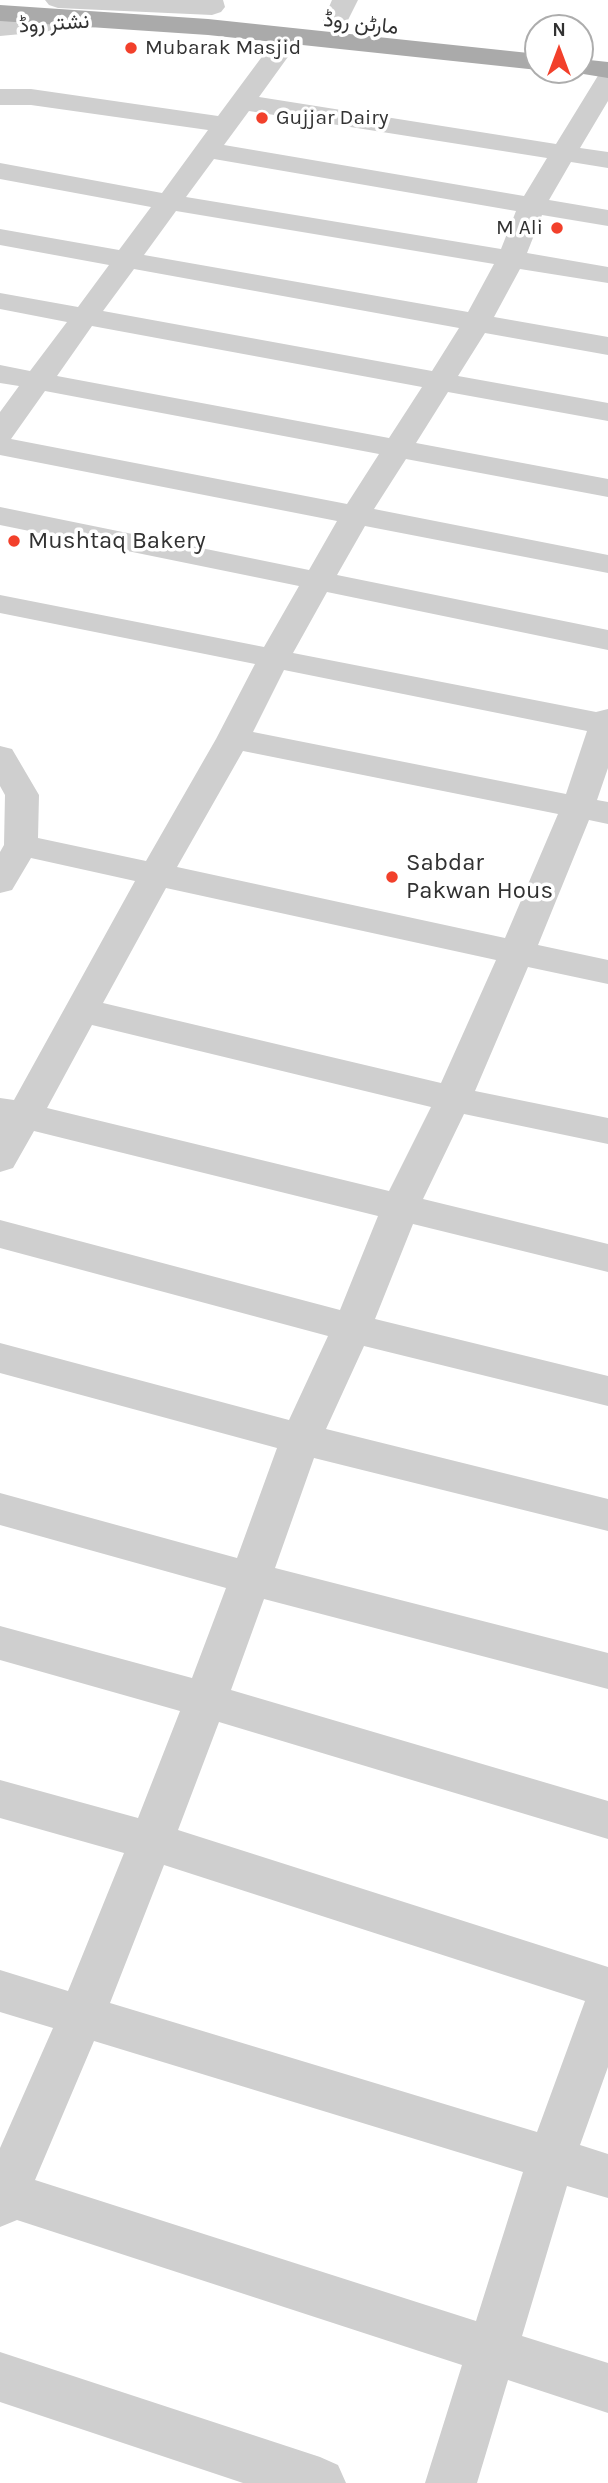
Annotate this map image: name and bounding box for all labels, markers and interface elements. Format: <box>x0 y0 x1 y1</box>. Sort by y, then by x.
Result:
street label: مارٹن روڈ <box>322 8 400 40</box>
street label: نشتر روڈ <box>18 9 90 39</box>
north arrow <box>524 14 594 84</box>
text: N <box>552 19 566 41</box>
place label: Mubarak Masjid <box>145 35 301 61</box>
marker: Mubarak Masjid <box>123 40 139 56</box>
place label: Gujjar Dairy <box>276 105 389 131</box>
marker: Gujjar Dairy <box>254 110 270 126</box>
place label: M Ali <box>496 215 543 241</box>
marker: M Ali <box>549 220 565 236</box>
place label: Mushtaq Bakery <box>28 527 206 555</box>
marker: Mushtaq Bakery <box>6 533 22 549</box>
place label: Sabdar Pakwan Hous <box>406 849 553 905</box>
marker: Sabdar Pakwan Hous <box>384 869 400 885</box>

